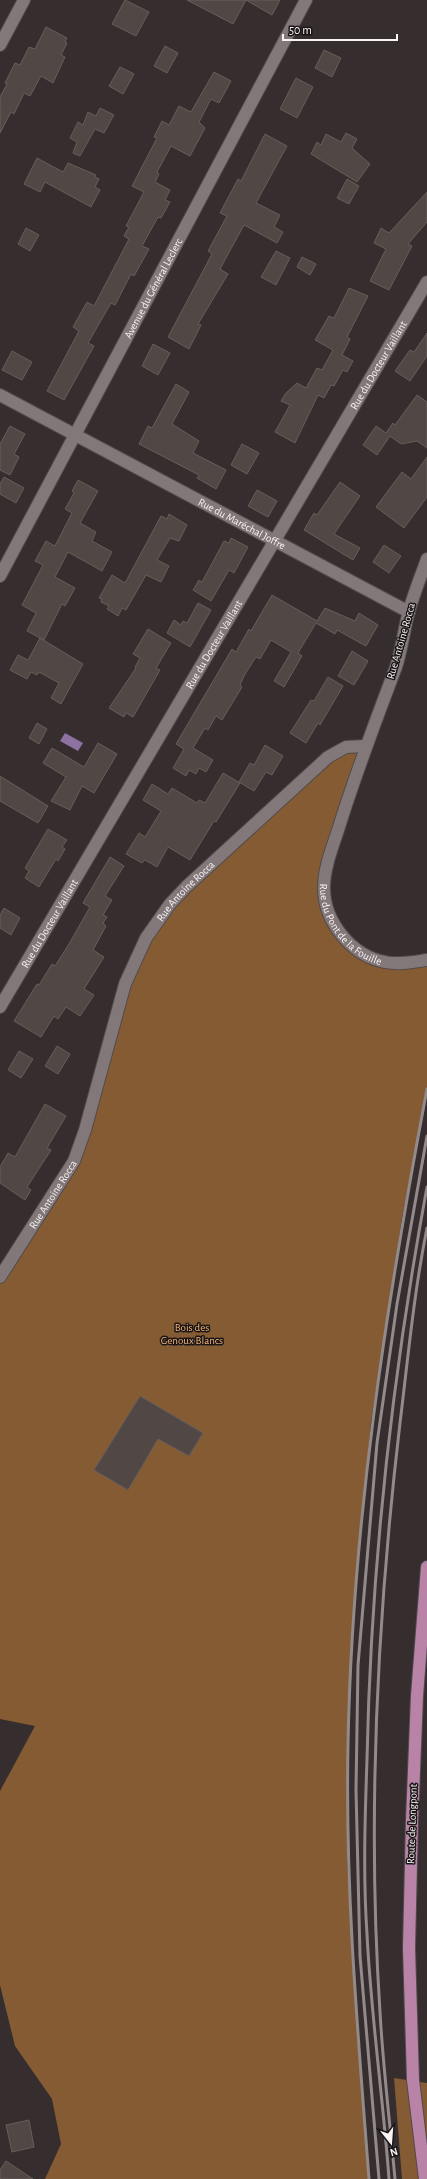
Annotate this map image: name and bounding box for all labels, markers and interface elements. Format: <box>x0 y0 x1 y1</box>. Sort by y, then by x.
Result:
scale bar <box>283 16 397 42</box>
text: 50 m <box>289 24 312 36</box>
street label: Avenue du Général Leclerc <box>122 236 184 340</box>
street label: Rue du Docteur Vaillant <box>348 318 409 411</box>
street label: Rue du Maréchal Joffre <box>197 496 287 551</box>
street label: Rue du Docteur Vaillant <box>183 598 244 690</box>
street label: Rue Antoine Rocca <box>385 602 417 680</box>
street label: Rue Antoine Rocca <box>154 859 216 923</box>
street label: Rue du Docteur Vaillant <box>19 877 80 970</box>
street label: Rue du Pont de la Fouille <box>318 883 383 967</box>
street label: Rue Antoine Rocca <box>27 1158 79 1231</box>
park label: Bois des Genoux Blancs <box>161 1322 223 1346</box>
street label: Route de Longpont <box>405 1783 419 1864</box>
north arrow <box>371 2123 411 2163</box>
text: N <box>389 2146 399 2158</box>

